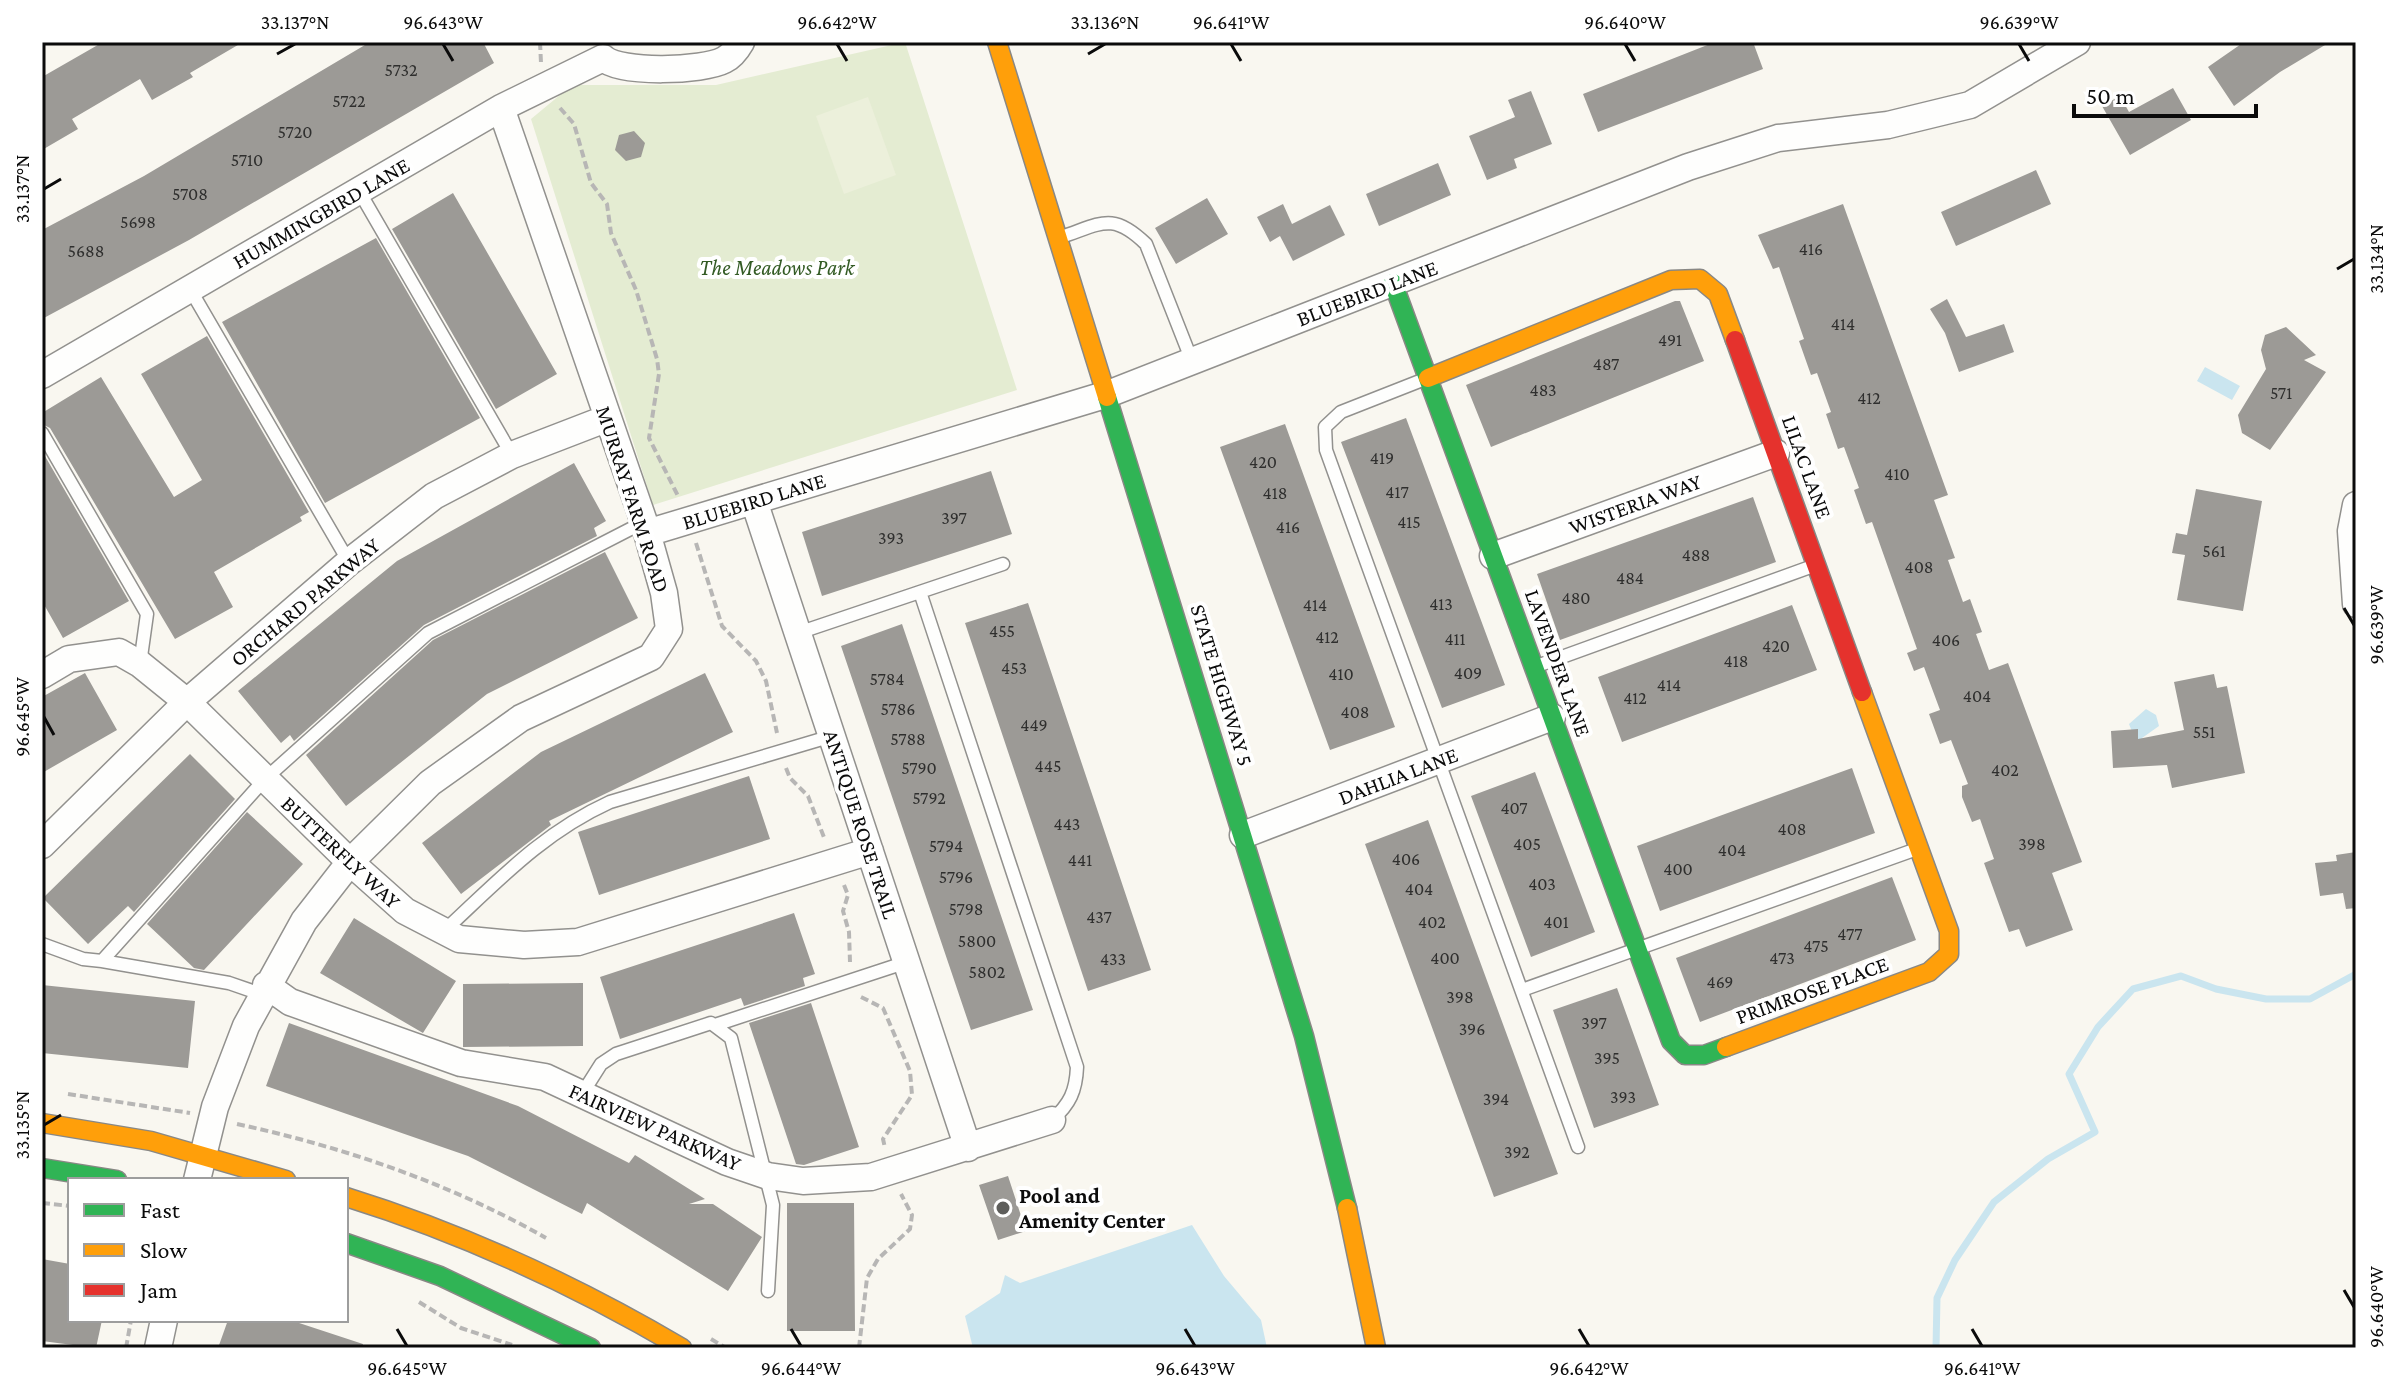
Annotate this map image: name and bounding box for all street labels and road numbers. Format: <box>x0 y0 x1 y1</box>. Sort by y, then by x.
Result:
street label: HUMMINGBIRD LANE <box>228 152 414 274</box>
street label: BLUEBIRD LANE <box>1293 255 1441 331</box>
street label: MURRAY FARM ROAD <box>591 402 675 596</box>
street label: LILAC LANE <box>1777 412 1837 522</box>
street label: BLUEBIRD LANE <box>679 467 829 535</box>
street label: WISTERIA WAY <box>1565 468 1705 540</box>
street label: ORCHARD PARKWAY <box>225 532 385 672</box>
street label: LAVENDER LANE <box>1520 586 1596 740</box>
street label: STATE HIGHWAY 5 <box>1186 601 1258 769</box>
street label: ANTIQUE ROSE TRAIL <box>819 726 903 922</box>
street label: DAHLIA LANE <box>1335 742 1461 810</box>
street label: BUTTERFLY WAY <box>276 791 406 914</box>
street label: PRIMROSE PLACE <box>1732 951 1892 1029</box>
street label: FAIRVIEW PARKWAY <box>565 1078 745 1176</box>

